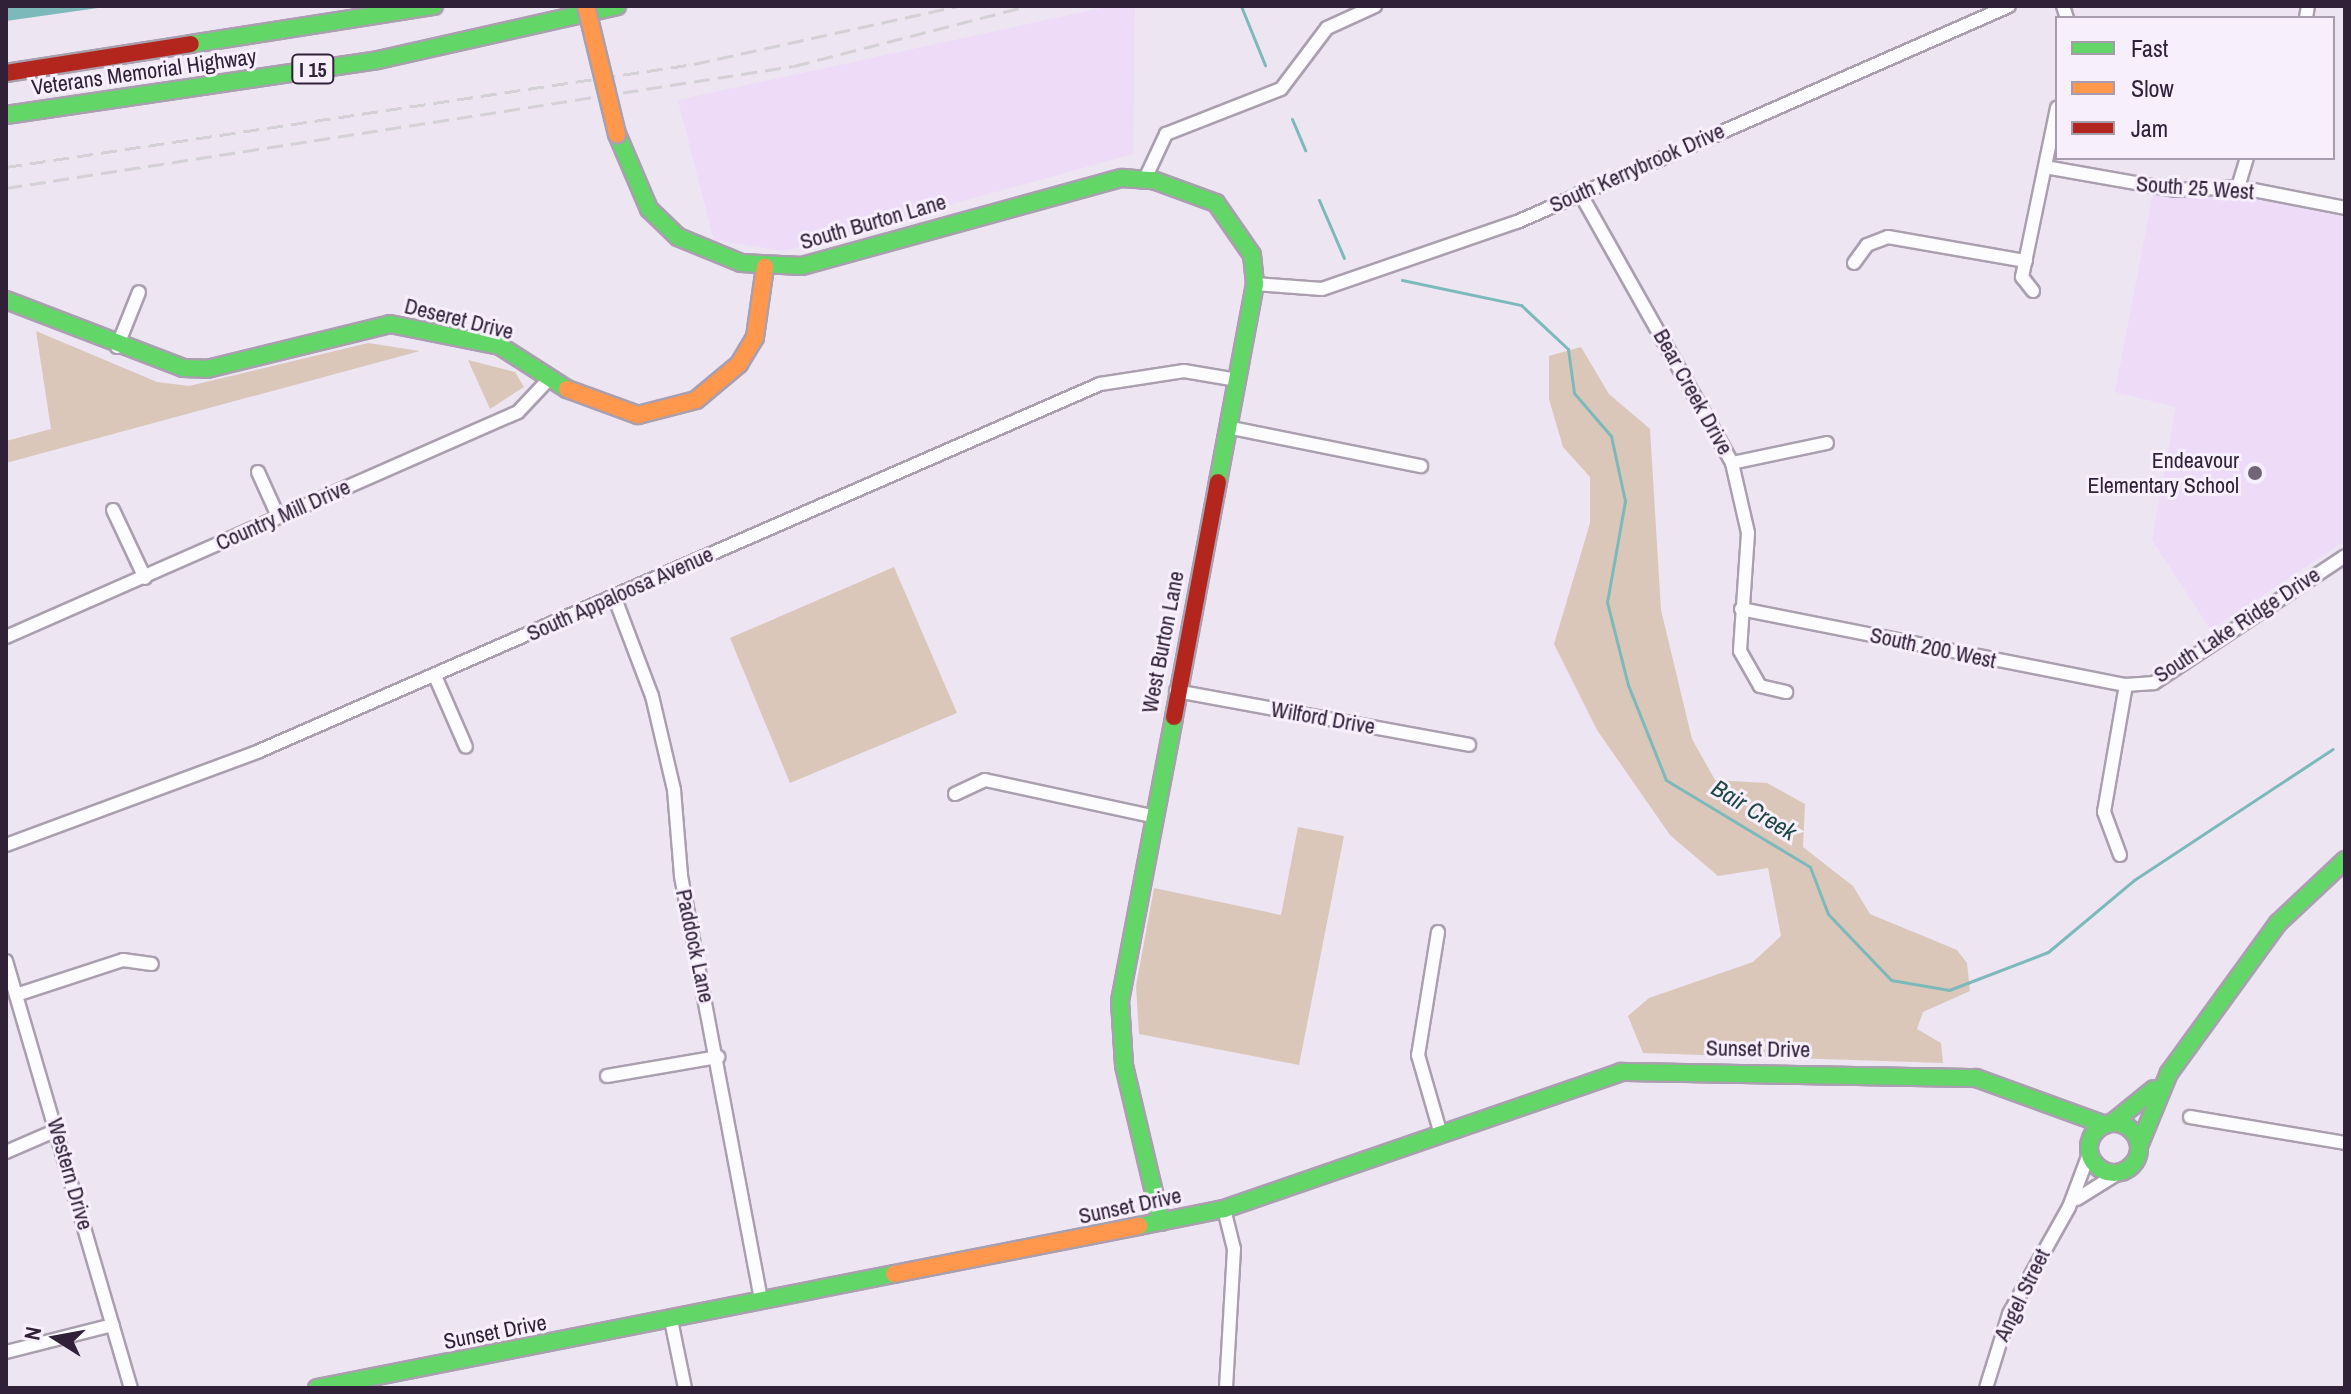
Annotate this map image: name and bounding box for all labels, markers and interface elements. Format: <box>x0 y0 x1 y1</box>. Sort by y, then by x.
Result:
legend <box>2055 16 2335 160</box>
text: Fast <box>2131 32 2168 64</box>
street label: Veterans Memorial Highway <box>30 43 258 101</box>
road number: I 15 <box>291 53 335 85</box>
text: Slow <box>2131 72 2174 104</box>
text: Jam <box>2131 112 2168 144</box>
street label: South Kerrybrook Drive <box>1546 118 1728 218</box>
street label: South 25 West <box>2135 171 2255 205</box>
street label: South Burton Lane <box>797 189 949 255</box>
street label: Deseret Drive <box>402 293 516 345</box>
street label: Bear Creek Drive <box>1648 325 1738 459</box>
place label: Endeavour Elementary School <box>2088 447 2239 498</box>
marker: Endeavour Elementary School <box>2246 464 2264 482</box>
street label: Country Mill Drive <box>212 474 354 556</box>
street label: South Appaloosa Avenue <box>522 541 718 647</box>
street label: South Lake Ridge Drive <box>2149 561 2325 689</box>
street label: West Burton Lane <box>1136 569 1190 715</box>
street label: South 200 West <box>1868 622 1998 674</box>
street label: Wilford Drive <box>1269 696 1377 740</box>
water label: Bair Creek <box>1706 773 1802 847</box>
street label: Paddock Lane <box>670 887 720 1005</box>
street label: Sunset Drive <box>1706 1035 1810 1063</box>
street label: Western Drive <box>41 1115 99 1233</box>
street label: Sunset Drive <box>1076 1182 1184 1230</box>
street label: Angel Street <box>1988 1245 2056 1345</box>
north arrow <box>16 1298 96 1378</box>
street label: Sunset Drive <box>441 1309 549 1355</box>
text: N <box>16 1324 48 1343</box>

